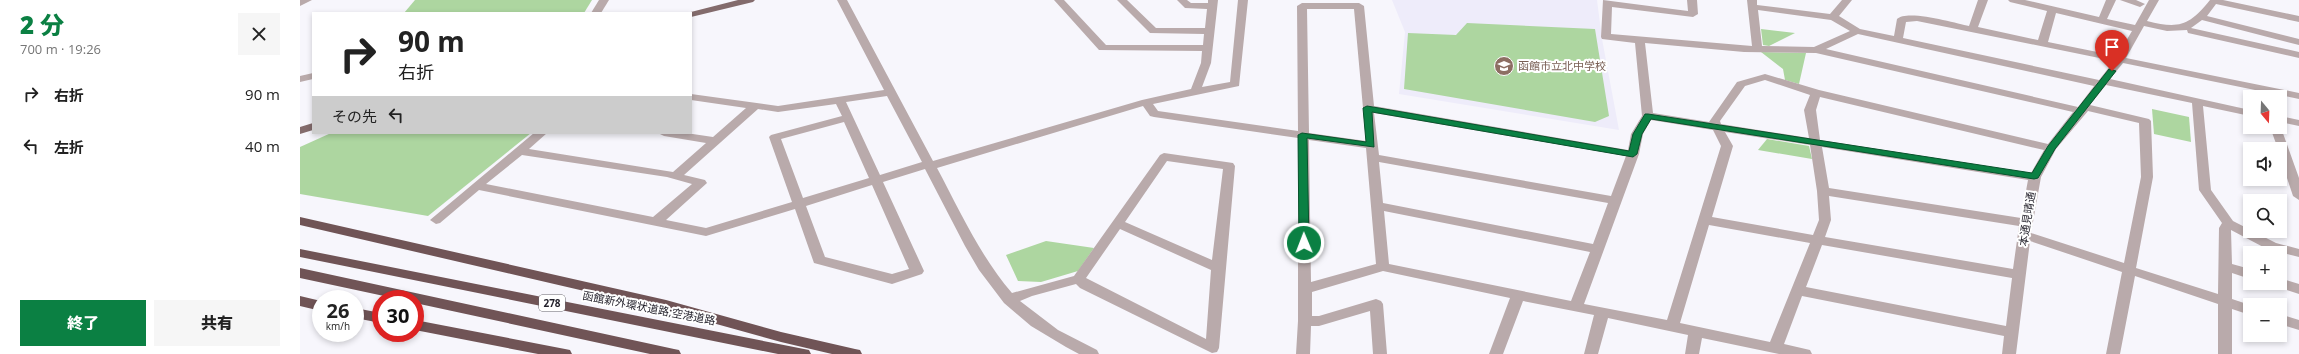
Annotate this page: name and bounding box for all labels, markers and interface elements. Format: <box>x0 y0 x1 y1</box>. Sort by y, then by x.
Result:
text: 2 分 <box>20 8 64 41</box>
button: close <box>238 13 280 55</box>
text: 90 m <box>398 22 465 60</box>
icon: right <box>332 28 384 80</box>
pin <box>2095 30 2129 71</box>
icon: arrive <box>2101 36 2123 58</box>
text: 700 m · 19:26 <box>20 40 101 58</box>
school or university icon: 函館市立北中学校 <box>1493 55 1515 77</box>
place label: 函館市立北中学校 <box>1518 58 1606 73</box>
text: 右折 <box>398 60 434 84</box>
icon: right <box>20 83 42 105</box>
text: 90 m <box>245 84 280 104</box>
text: 右折 <box>54 85 84 105</box>
north arrow <box>2243 90 2287 134</box>
map controls <box>2243 90 2287 342</box>
icon: left <box>385 104 407 126</box>
text: その先 <box>332 106 377 126</box>
icon: left <box>20 135 42 157</box>
text: 40 m <box>245 136 280 156</box>
text: 左折 <box>54 137 84 157</box>
button: sound <box>2243 142 2287 186</box>
street label: 本通見晴通 <box>2015 191 2038 247</box>
button: search <box>2243 194 2287 238</box>
position arrow <box>1283 222 1325 264</box>
button: + <box>2243 246 2287 290</box>
street label: 函館新外環状道路;空港道路 <box>581 287 717 328</box>
speed limit sign: 30 <box>372 290 424 342</box>
road number: 278 <box>539 295 565 311</box>
text: 26 <box>327 297 349 324</box>
button: − <box>2243 298 2287 342</box>
button: 終了 <box>20 300 146 346</box>
button: 共有 <box>154 300 280 346</box>
text: km/h <box>326 319 350 333</box>

